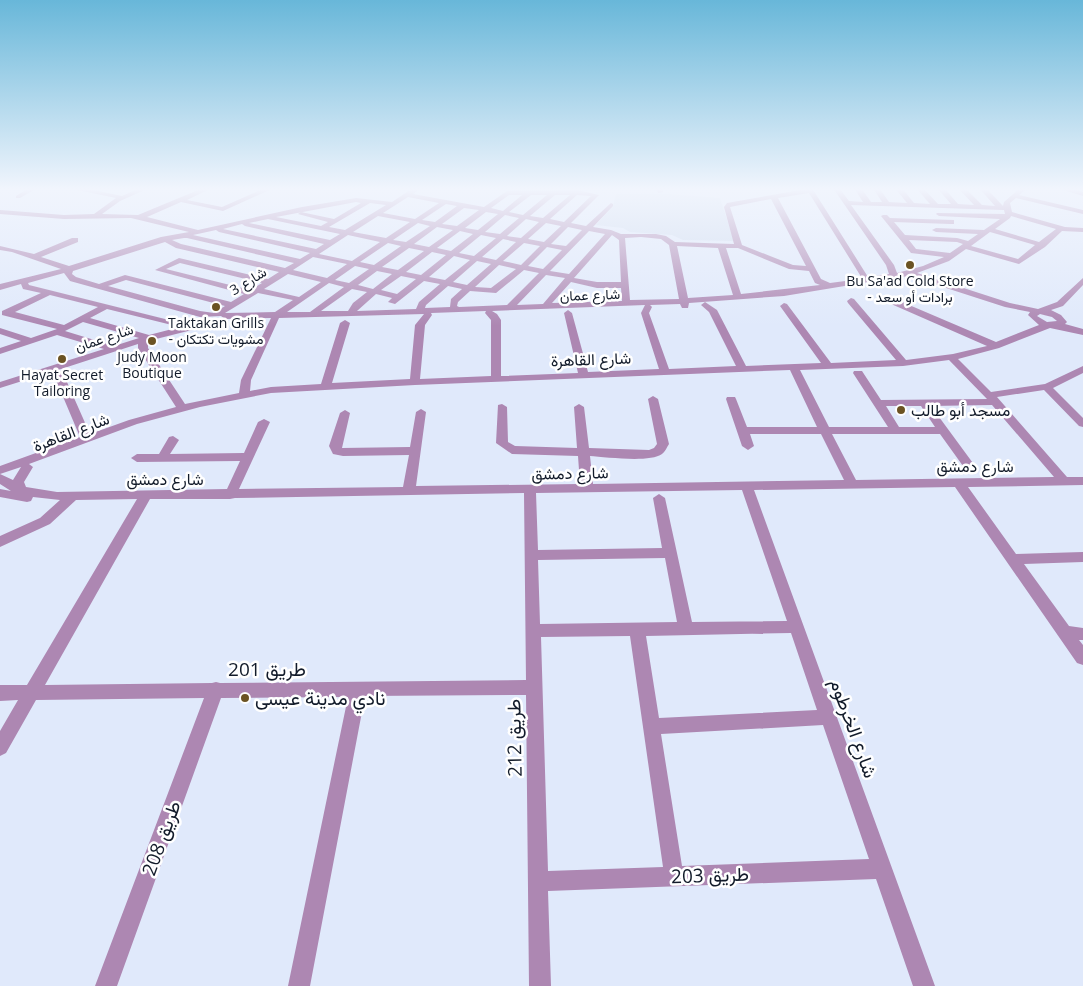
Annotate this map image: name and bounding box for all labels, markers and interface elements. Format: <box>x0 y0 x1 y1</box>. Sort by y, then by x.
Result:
marker: Bu Sa'ad Cold Store - برادات أو سعد <box>904 259 916 271</box>
street label: شارع 3 <box>226 262 271 301</box>
place label: Bu Sa'ad Cold Store - برادات أو سعد <box>846 271 974 306</box>
street label: شارع عمان <box>560 284 620 307</box>
marker: Taktakan Grills - مشويات تكتكان <box>210 301 222 313</box>
place label: Taktakan Grills - مشويات تكتكان <box>168 313 264 348</box>
street label: شارع عمان <box>72 319 136 358</box>
marker: Judy Moon Boutique <box>146 335 158 347</box>
place label: Judy Moon Boutique <box>115 347 187 382</box>
street label: شارع القاهرة <box>550 347 632 372</box>
marker: Hayat Secret Tailoring <box>56 353 68 365</box>
place label: Hayat Secret Tailoring <box>21 365 103 400</box>
place label: مسجد أبو طالب <box>911 399 1010 421</box>
marker: مسجد أبو طالب <box>895 404 907 416</box>
street label: شارع القاهرة <box>30 407 113 458</box>
street label: شارع دمشق <box>936 455 1014 478</box>
street label: شارع دمشق <box>531 461 609 486</box>
street label: شارع دمشق <box>126 468 204 491</box>
street label: طريق 201 <box>228 656 306 682</box>
street label: شارع الخرطوم <box>824 675 884 781</box>
place label: نادي مدينة عيسى <box>255 685 385 714</box>
marker: نادي مدينة عيسى <box>239 692 251 704</box>
street label: طريق 212 <box>500 699 528 777</box>
street label: طريق 208 <box>135 797 187 879</box>
street label: طريق 203 <box>671 861 749 889</box>

